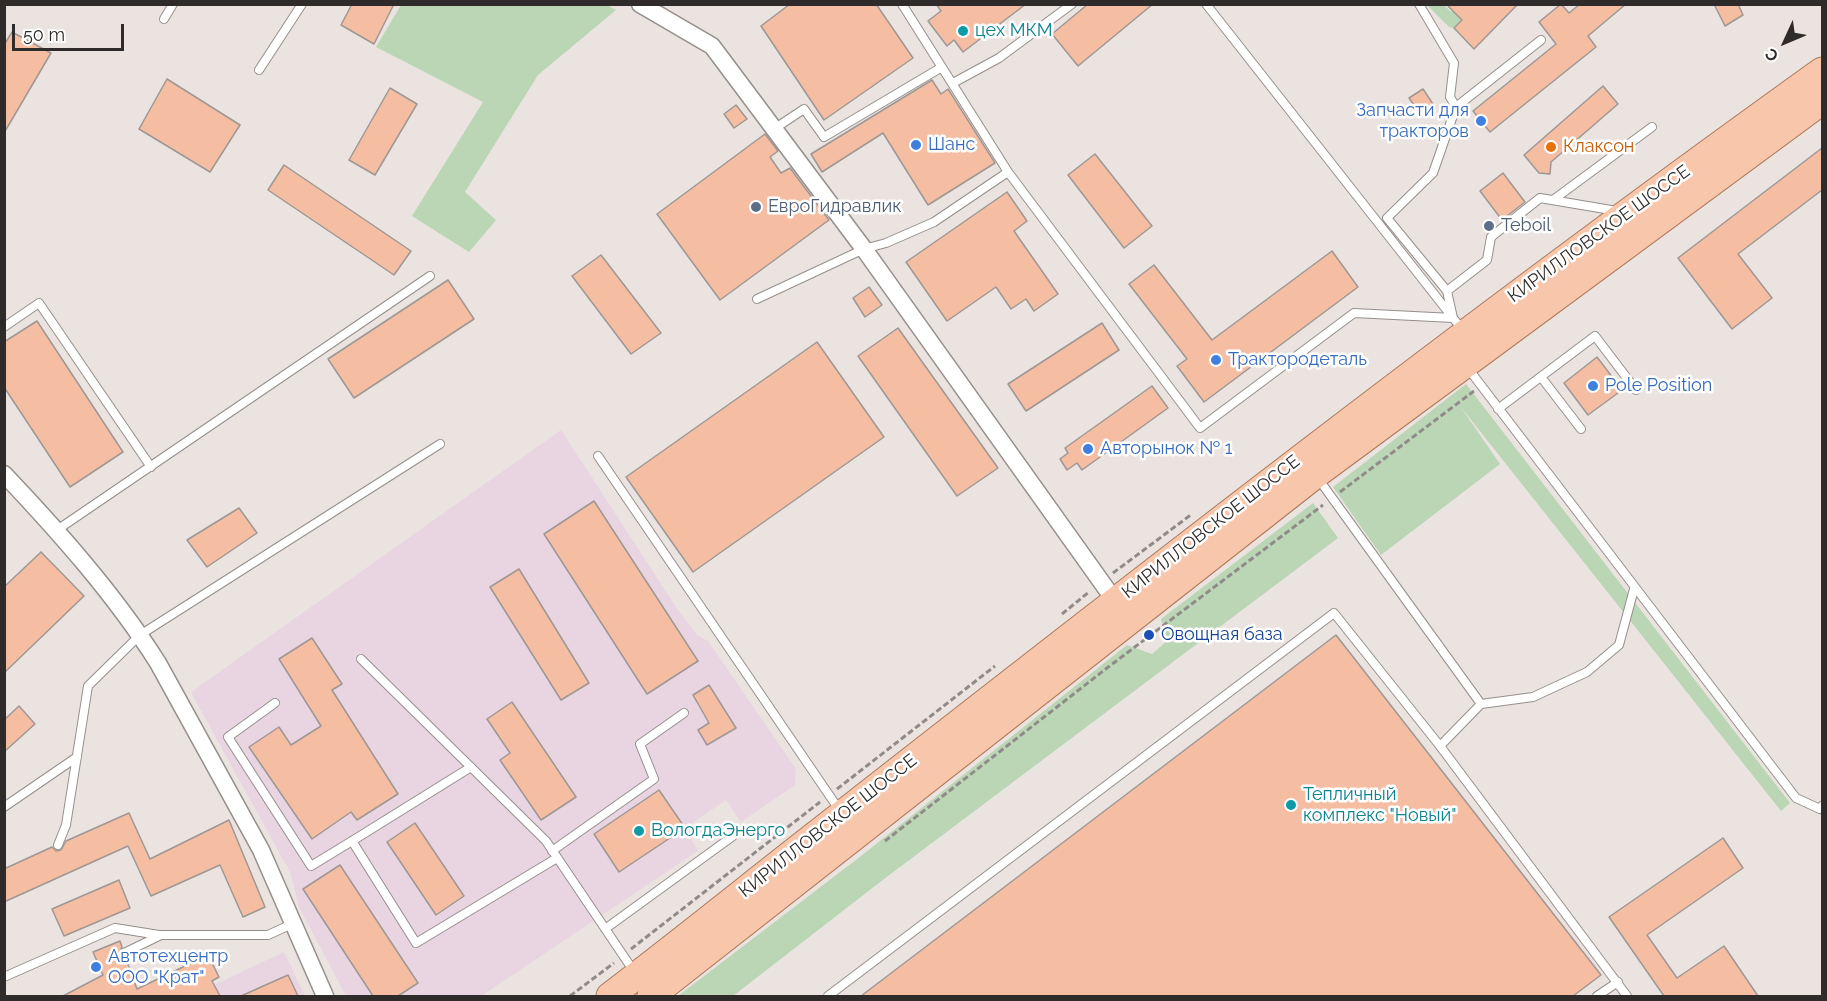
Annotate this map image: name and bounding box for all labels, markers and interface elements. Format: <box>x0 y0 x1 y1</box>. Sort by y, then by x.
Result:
scale bar <box>15 12 128 50</box>
north arrow <box>1755 12 1815 72</box>
place label: цех МКМ <box>975 20 1053 42</box>
text: 50 m <box>23 24 65 45</box>
marker: цех МКМ <box>956 24 970 38</box>
text: С <box>1761 44 1782 65</box>
place label: Запчасти для тракторов <box>1356 100 1469 142</box>
marker: Запчасти для тракторов <box>1474 114 1488 128</box>
place label: Шанс <box>928 134 975 156</box>
place label: Клаксон <box>1563 136 1634 158</box>
marker: Шанс <box>909 138 923 152</box>
marker: Клаксон <box>1544 140 1558 154</box>
street label: КИРИЛЛОВСКОЕ ШОССЕ <box>1504 161 1694 307</box>
place label: ЕвроГидравлик <box>768 196 902 218</box>
marker: ЕвроГидравлик <box>749 200 763 214</box>
place label: Teboil <box>1501 215 1551 237</box>
marker: Teboil <box>1482 219 1496 233</box>
place label: Трактородеталь <box>1228 349 1367 371</box>
marker: Трактородеталь <box>1209 353 1223 367</box>
place label: Pole Position <box>1605 375 1712 397</box>
marker: Pole Position <box>1586 379 1600 393</box>
place label: Авторынок № 1 <box>1100 438 1232 460</box>
marker: Авторынок № 1 <box>1081 442 1095 456</box>
street label: КИРИЛЛОВСКОЕ ШОССЕ <box>1118 451 1304 603</box>
place label: Овощная база <box>1161 624 1283 646</box>
marker: Овощная база <box>1142 628 1156 642</box>
street label: КИРИЛЛОВСКОЕ ШОССЕ <box>735 750 921 902</box>
place label: Тепличный комплекс "Новый" <box>1303 784 1456 826</box>
marker: Тепличный комплекс "Новый" <box>1284 798 1298 812</box>
place label: ВологдаЭнерго <box>651 820 785 842</box>
marker: ВологдаЭнерго <box>632 824 646 838</box>
place label: Автотехцентр ООО "Крат" <box>108 946 228 988</box>
marker: Автотехцентр ООО "Крат" <box>89 960 103 974</box>

